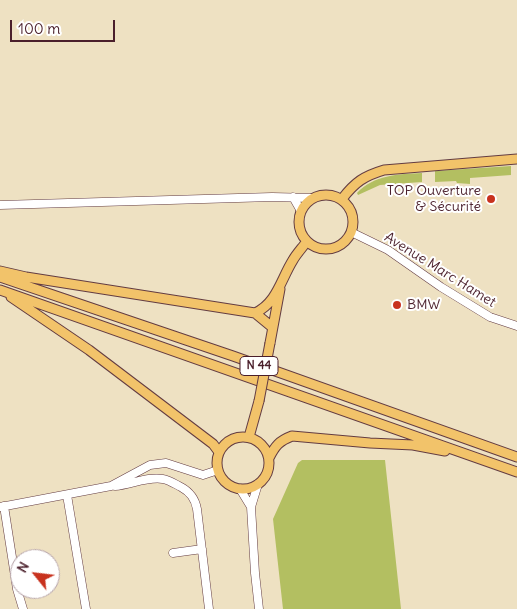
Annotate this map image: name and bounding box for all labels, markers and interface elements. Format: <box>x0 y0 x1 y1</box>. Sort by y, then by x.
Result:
scale bar <box>12 10 118 42</box>
text: 100 m <box>18 19 60 38</box>
place label: TOP Ouverture & Sécurité <box>387 183 481 216</box>
marker: TOP Ouverture & Sécurité <box>485 193 497 205</box>
street label: Avenue Marc Hamet <box>381 229 499 311</box>
place label: BMW <box>407 297 440 313</box>
marker: BMW <box>391 299 403 311</box>
road number: N 44 <box>240 356 278 376</box>
north arrow <box>10 549 60 599</box>
text: N <box>13 559 33 576</box>

